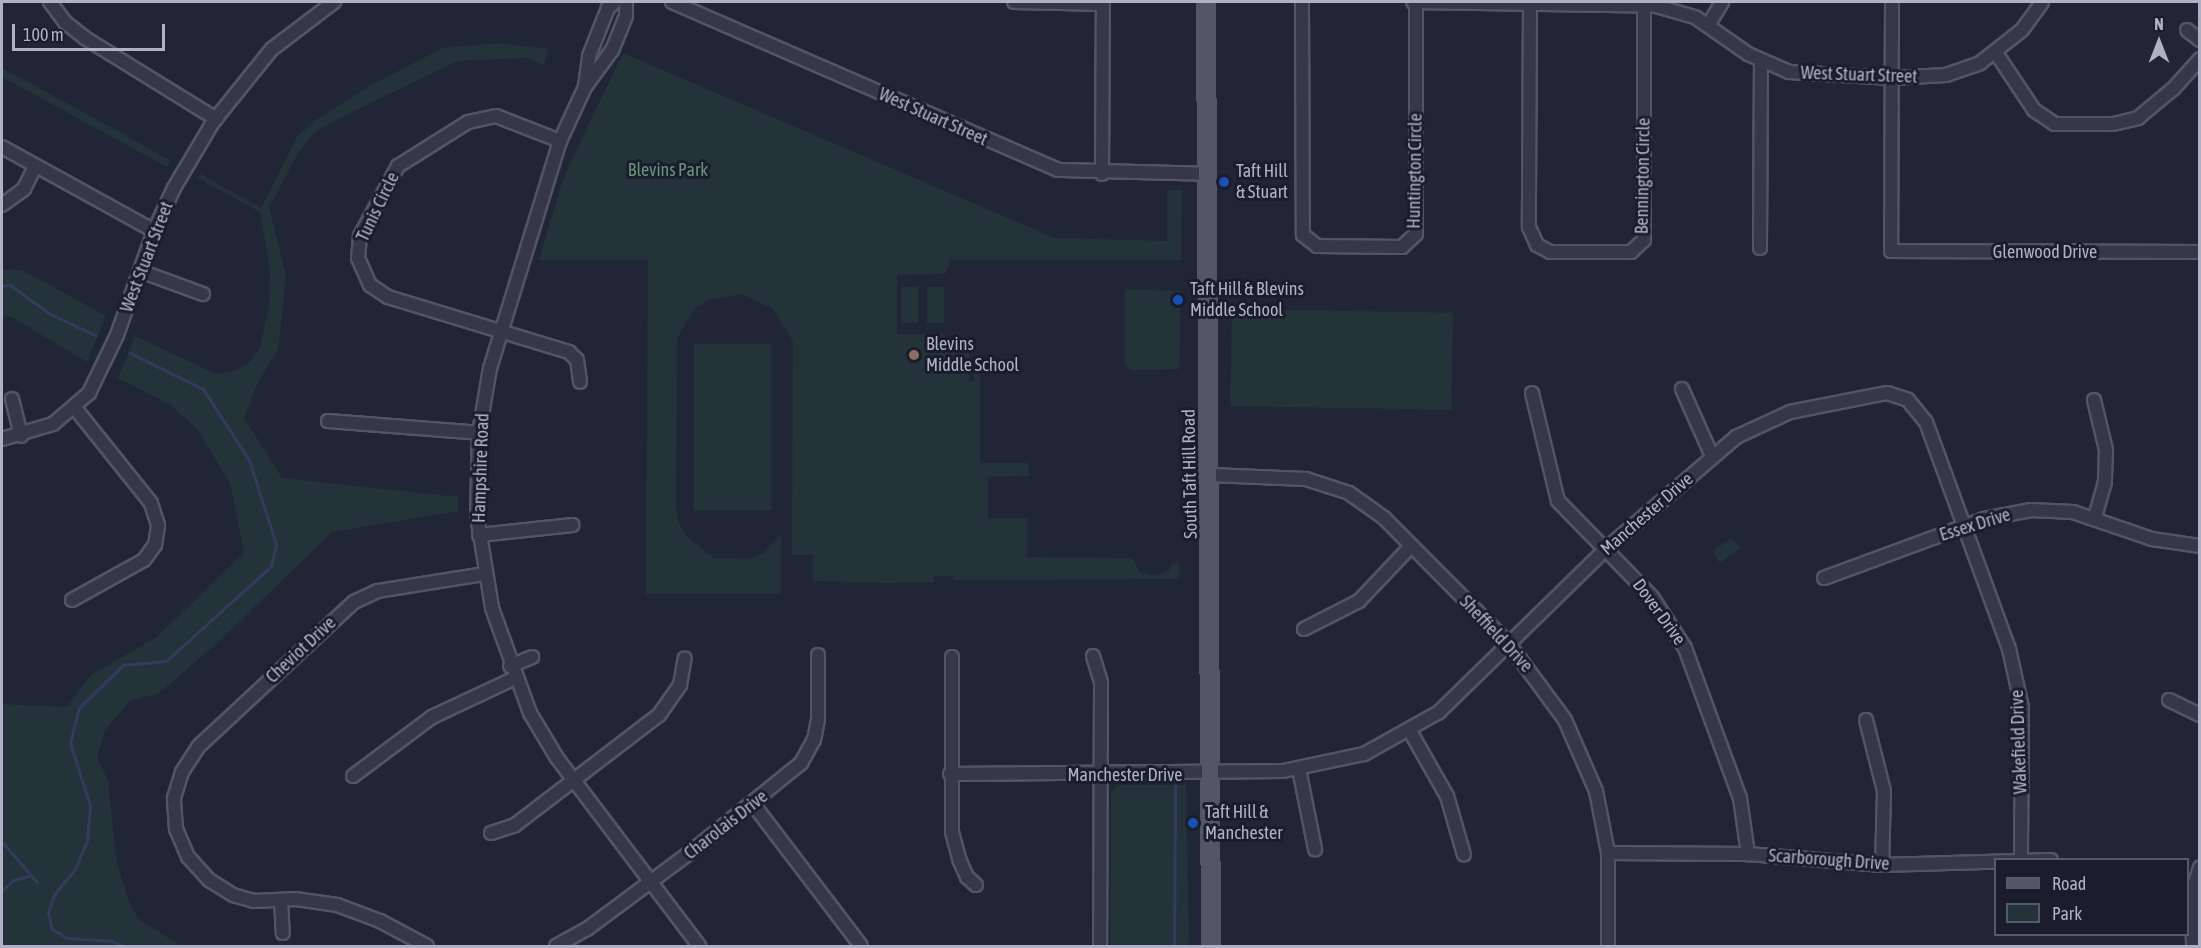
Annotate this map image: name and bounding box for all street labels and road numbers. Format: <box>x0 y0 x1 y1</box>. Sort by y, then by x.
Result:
street label: West Stuart Street <box>1800 62 1918 88</box>
street label: West Stuart Street <box>875 83 991 151</box>
street label: Huntington Circle <box>1403 113 1427 229</box>
street label: Bennington Circle <box>1631 118 1655 234</box>
street label: Tunis Circle <box>352 169 404 245</box>
street label: West Stuart Street <box>116 199 178 315</box>
street label: Glenwood Drive <box>1993 241 2097 263</box>
street label: South Taft Hill Road <box>1178 409 1202 539</box>
street label: Hampshire Road <box>468 413 494 523</box>
street label: Manchester Drive <box>1597 468 1697 560</box>
street label: Essex Drive <box>1937 504 2013 546</box>
street label: Dover Drive <box>1628 575 1690 649</box>
street label: Sheffield Drive <box>1455 591 1537 677</box>
street label: Cheviot Drive <box>262 612 340 688</box>
street label: Wakefield Drive <box>2006 689 2032 795</box>
street label: Manchester Drive <box>1068 764 1182 786</box>
street label: Charolais Drive <box>680 786 772 864</box>
street label: Scarborough Drive <box>1768 845 1890 875</box>

